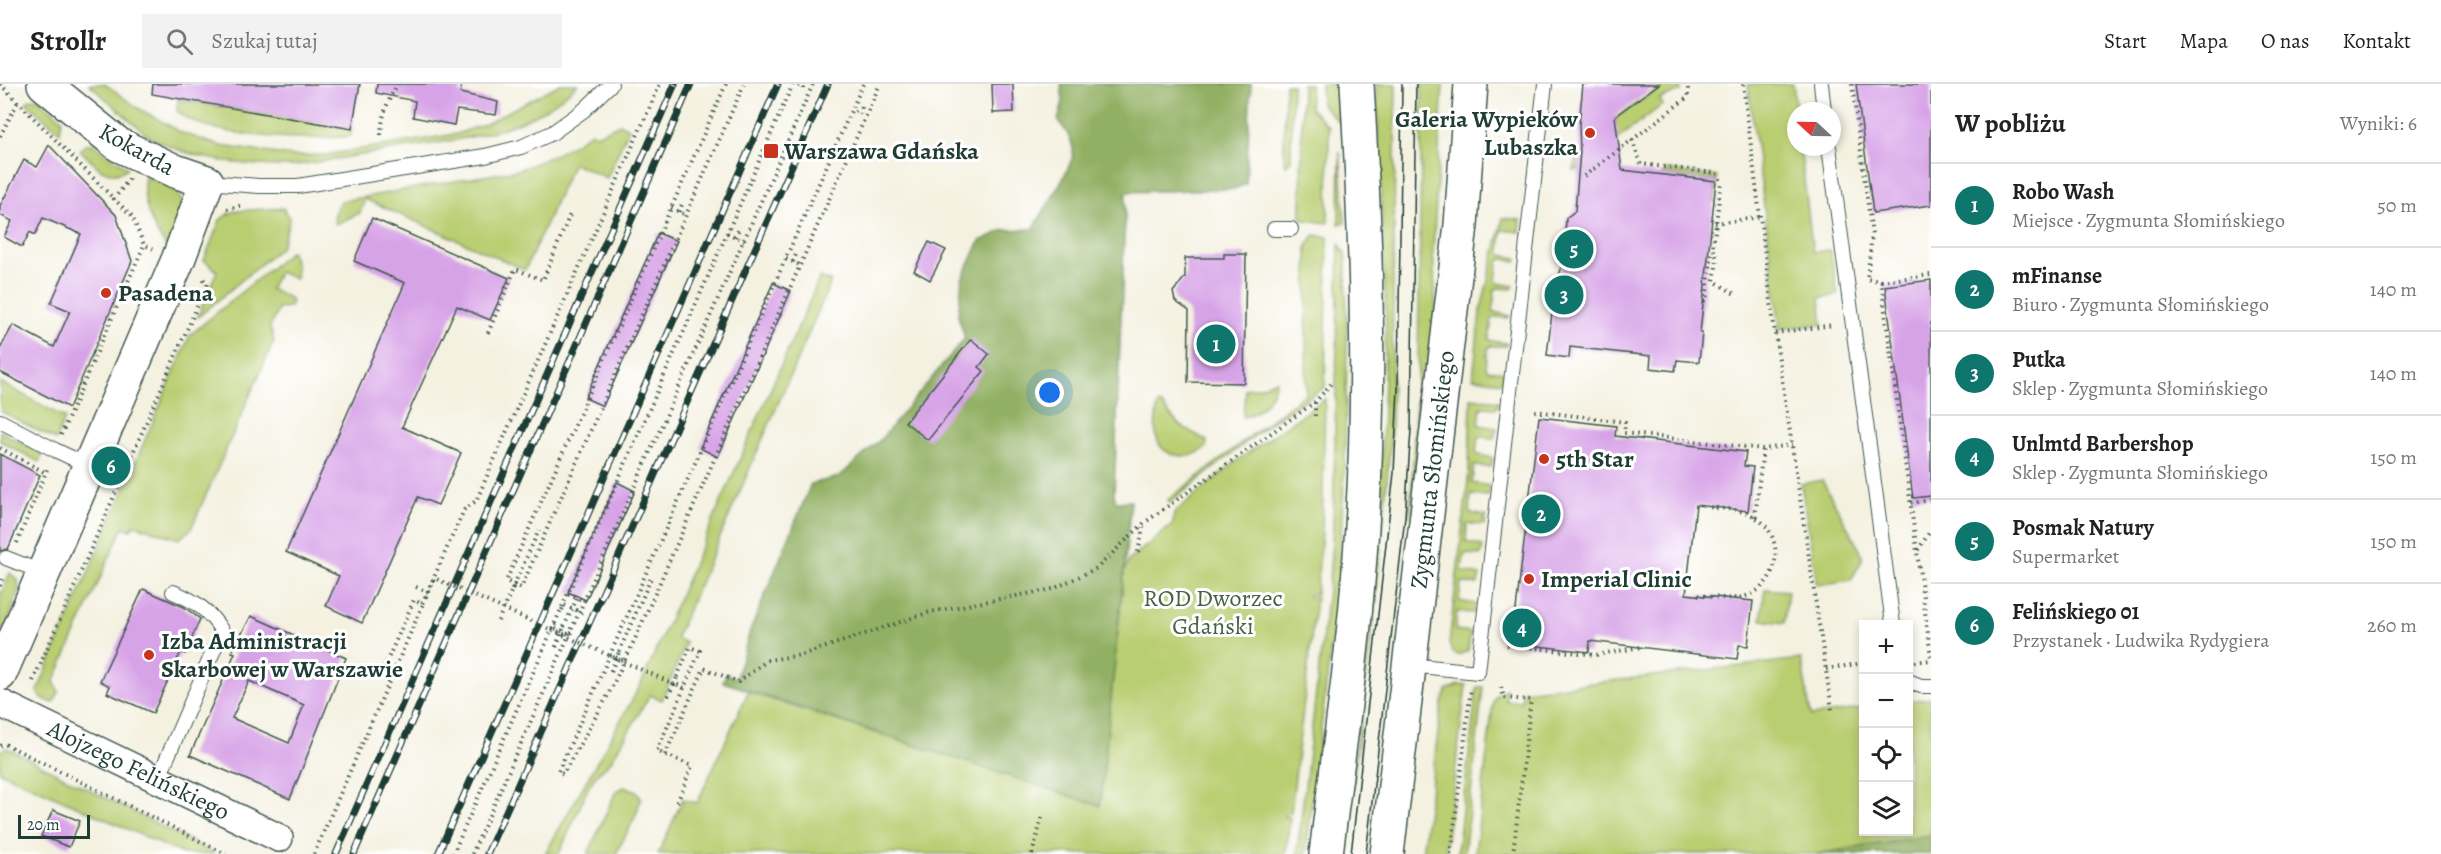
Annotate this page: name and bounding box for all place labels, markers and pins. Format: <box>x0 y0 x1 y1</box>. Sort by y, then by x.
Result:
place label: Galeria Wypieków Lubaszka <box>1395 103 1578 163</box>
marker: Galeria Wypieków Lubaszka <box>1583 126 1597 140</box>
place label: Warszawa Gdańska <box>783 135 979 167</box>
marker: Warszawa Gdańska <box>762 142 780 160</box>
pin: 5 <box>1554 226 1594 272</box>
pin: 3 <box>1544 272 1584 318</box>
place label: Pasadena <box>118 277 214 309</box>
marker: Pasadena <box>99 286 113 300</box>
pin: 1 <box>1196 322 1236 366</box>
place label: 5th Star <box>1556 443 1634 475</box>
pin: 6 <box>92 444 130 488</box>
marker: 5th Star <box>1537 452 1551 466</box>
pin: 2 <box>1522 492 1560 536</box>
place label: Imperial Clinic <box>1541 563 1692 595</box>
marker: Imperial Clinic <box>1522 572 1536 586</box>
pin: 4 <box>1502 606 1541 650</box>
place label: Izba Administracji Skarbowej w Warszawie <box>161 625 403 685</box>
marker: Izba Administracji Skarbowej w Warszawie <box>142 648 156 662</box>

